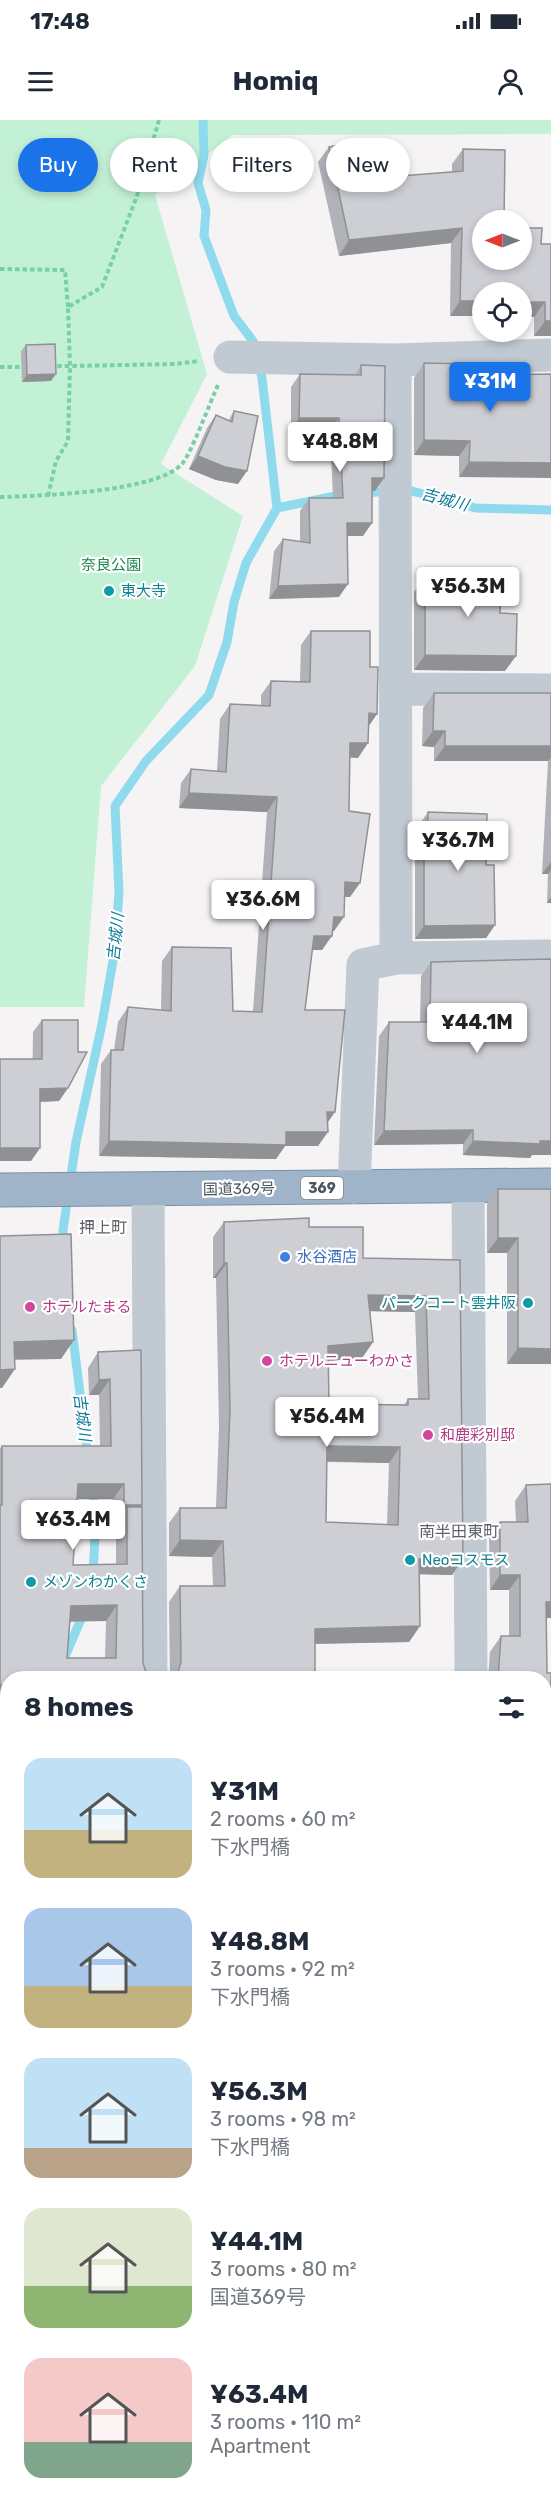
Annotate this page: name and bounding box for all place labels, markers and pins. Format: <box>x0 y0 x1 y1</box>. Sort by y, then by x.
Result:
pin: ¥31M <box>454 362 526 413</box>
pin: ¥48.8M <box>291 422 389 473</box>
pin: ¥56.3M <box>419 567 517 618</box>
place label: 東大寺 <box>121 582 166 600</box>
marker: 東大寺 <box>102 584 116 598</box>
pin: ¥36.7M <box>409 821 507 872</box>
pin: ¥36.6M <box>214 880 312 931</box>
pin: ¥44.1M <box>428 1003 526 1054</box>
place label: 水谷酒店 <box>297 1248 357 1266</box>
marker: 水谷酒店 <box>278 1250 292 1264</box>
place label: パークコート雲井阪 <box>381 1294 516 1312</box>
marker: パークコート雲井阪 <box>521 1296 535 1310</box>
place label: ホテルたまる <box>42 1298 132 1316</box>
marker: ホテルたまる <box>23 1300 37 1314</box>
place label: ホテルニューわかさ <box>279 1352 414 1370</box>
marker: ホテルニューわかさ <box>260 1354 274 1368</box>
pin: ¥56.4M <box>278 1397 376 1448</box>
place label: 和鹿彩別邸 <box>440 1426 515 1444</box>
marker: 和鹿彩別邸 <box>421 1428 435 1442</box>
pin: ¥63.4M <box>24 1500 122 1551</box>
place label: Neoコスモス <box>422 1551 509 1569</box>
marker: Neoコスモス <box>403 1553 417 1567</box>
place label: メゾンわかくさ <box>43 1573 148 1591</box>
marker: メゾンわかくさ <box>24 1575 38 1589</box>

